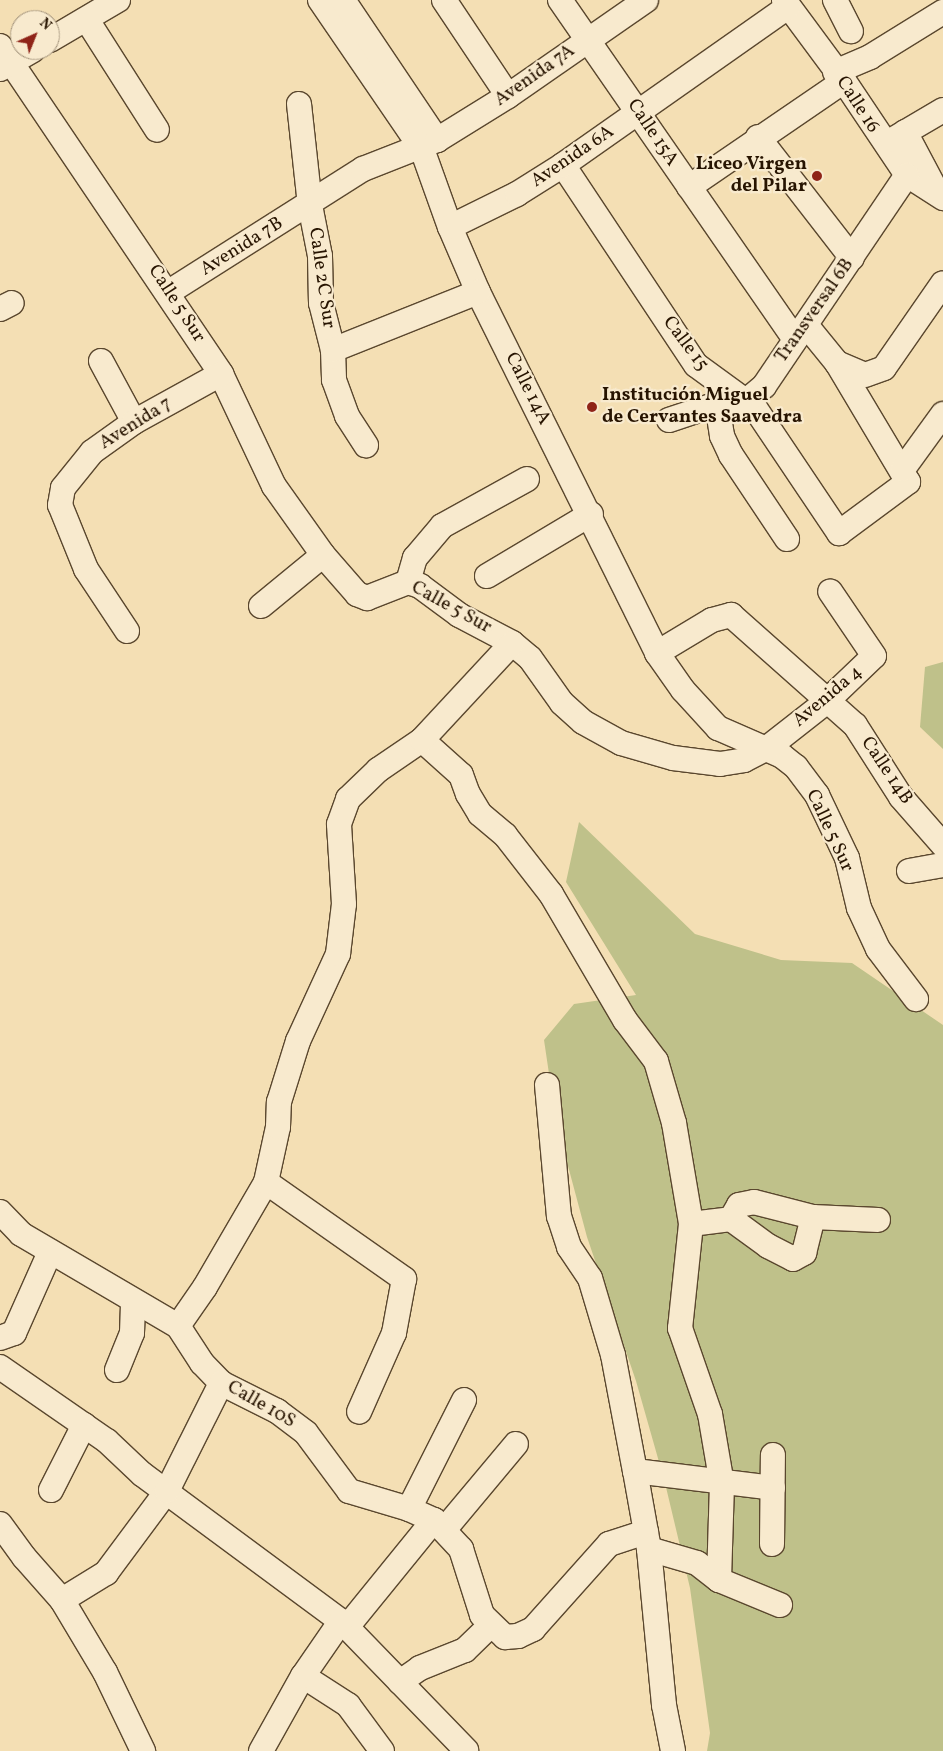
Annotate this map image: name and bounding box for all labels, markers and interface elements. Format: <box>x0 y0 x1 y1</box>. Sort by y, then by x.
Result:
north arrow <box>10 10 60 60</box>
text: N <box>35 14 55 35</box>
street label: Avenida 7A <box>490 40 580 112</box>
street label: Calle 16 <box>830 72 884 138</box>
street label: Calle 15A <box>621 95 683 171</box>
street label: Avenida 6A <box>527 121 619 193</box>
place label: Liceo Virgen del Pilar <box>695 154 807 198</box>
marker: Liceo Virgen del Pilar <box>811 170 823 182</box>
street label: Avenida 7B <box>196 213 288 281</box>
street label: Calle 2C Sur <box>303 226 339 330</box>
street label: Transversal 6B <box>771 254 859 368</box>
street label: Calle 5 Sur <box>142 261 210 347</box>
street label: Calle 15 <box>657 312 713 376</box>
street label: Calle 14A <box>499 349 555 429</box>
place label: Institución Miguel de Cervantes Saavedra <box>602 385 802 429</box>
street label: Avenida 7 <box>95 393 177 455</box>
marker: Institución Miguel de Cervantes Saavedra <box>586 401 598 413</box>
street label: Calle 5 Sur <box>407 577 495 639</box>
street label: Avenida 4 <box>789 661 867 733</box>
street label: Calle 14B <box>855 733 917 809</box>
street label: Calle 5 Sur <box>800 786 858 876</box>
street label: Calle 10S <box>223 1376 299 1434</box>

